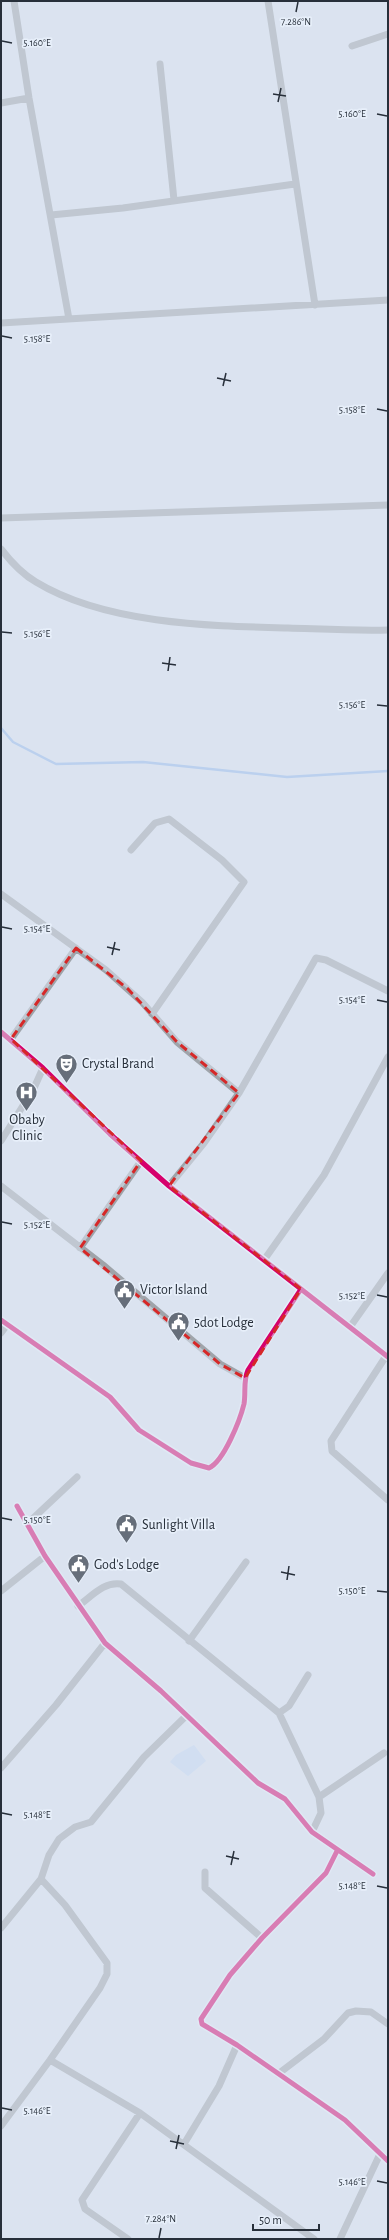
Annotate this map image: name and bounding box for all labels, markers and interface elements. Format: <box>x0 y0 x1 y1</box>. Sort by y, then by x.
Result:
text: 7.286°N <box>281 17 311 27</box>
text: 5.160°E <box>23 38 51 48</box>
text: 5.160°E <box>338 109 366 119</box>
text: 5.158°E <box>24 334 50 344</box>
text: 5.158°E <box>339 405 365 415</box>
text: 5.156°E <box>24 629 50 639</box>
text: 5.156°E <box>339 700 365 710</box>
text: 5.154°E <box>24 924 51 934</box>
text: 5.154°E <box>339 995 366 1005</box>
theatre icon: Crystal Brand <box>54 1051 80 1084</box>
place label: Crystal Brand <box>82 1057 154 1071</box>
hospital icon: Obaby Clinic <box>14 1079 40 1112</box>
place label: Obaby Clinic <box>9 1113 45 1143</box>
text: 5.152°E <box>24 1220 50 1230</box>
public building icon: Victor Island <box>112 1277 138 1310</box>
place label: Victor Island <box>140 1283 207 1297</box>
text: 5.152°E <box>339 1291 365 1301</box>
public building icon: 5dot Lodge <box>166 1310 192 1343</box>
place label: 5dot Lodge <box>194 1316 254 1330</box>
public building icon: Sunlight Villa <box>113 1512 139 1545</box>
text: 5.150°E <box>23 1515 51 1525</box>
place label: Sunlight Villa <box>142 1518 216 1532</box>
public building icon: God's Lodge <box>66 1552 92 1585</box>
place label: God's Lodge <box>94 1558 159 1572</box>
text: 5.150°E <box>338 1586 366 1596</box>
text: 5.148°E <box>23 1810 51 1820</box>
text: 5.148°E <box>338 1881 366 1891</box>
text: 5.146°E <box>23 2106 51 2116</box>
text: 5.146°E <box>338 2177 366 2187</box>
scale bar <box>253 2206 319 2232</box>
text: 7.284°N <box>146 2214 176 2224</box>
text: 50 m <box>259 2214 282 2226</box>

